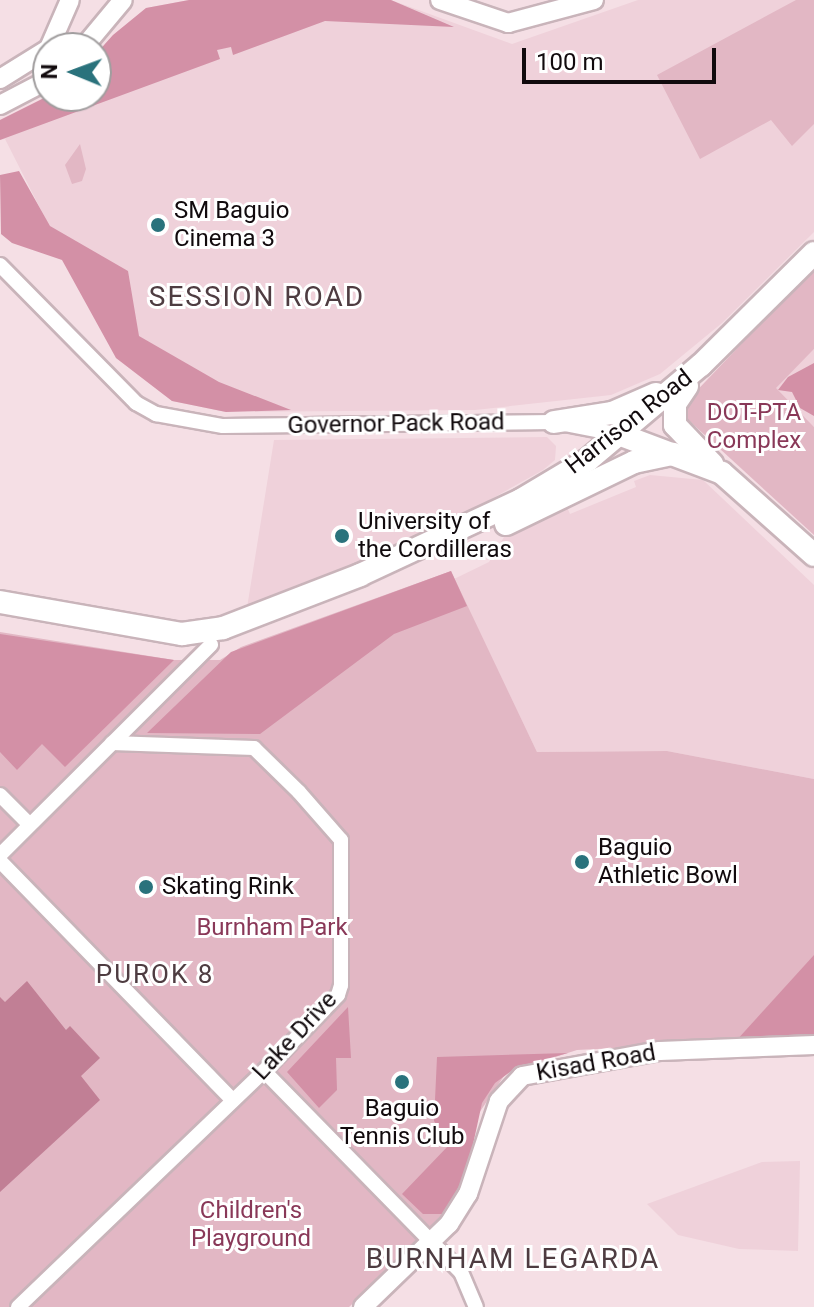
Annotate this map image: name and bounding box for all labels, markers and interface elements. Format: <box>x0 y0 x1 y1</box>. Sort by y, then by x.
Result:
north arrow <box>32 32 112 112</box>
scale bar <box>526 32 720 82</box>
text: 100 m <box>536 48 603 76</box>
text: N <box>37 64 62 80</box>
place label: SM Baguio Cinema 3 <box>174 197 289 253</box>
marker: SM Baguio Cinema 3 <box>149 216 167 234</box>
district label: SESSION ROAD <box>149 280 365 314</box>
street label: Harrison Road <box>560 364 698 480</box>
park label: DOT-PTA Complex <box>707 399 801 455</box>
street label: Governor Pack Road <box>287 408 505 440</box>
place label: University of the Cordilleras <box>358 508 512 564</box>
marker: University of the Cordilleras <box>333 527 351 545</box>
place label: Baguio Athletic Bowl <box>598 834 738 890</box>
marker: Baguio Athletic Bowl <box>573 853 591 871</box>
place label: Skating Rink <box>162 873 294 901</box>
marker: Skating Rink <box>137 878 155 896</box>
park label: Burnham Park <box>196 914 348 942</box>
district label: PUROK 8 <box>96 959 214 991</box>
street label: Lake Drive <box>247 986 343 1086</box>
street label: Kisad Road <box>534 1038 658 1088</box>
marker: Baguio Tennis Club <box>393 1073 411 1091</box>
place label: Baguio Tennis Club <box>340 1095 464 1151</box>
park label: Children's Playground <box>191 1197 311 1253</box>
district label: BURNHAM LEGARDA <box>366 1242 660 1276</box>

